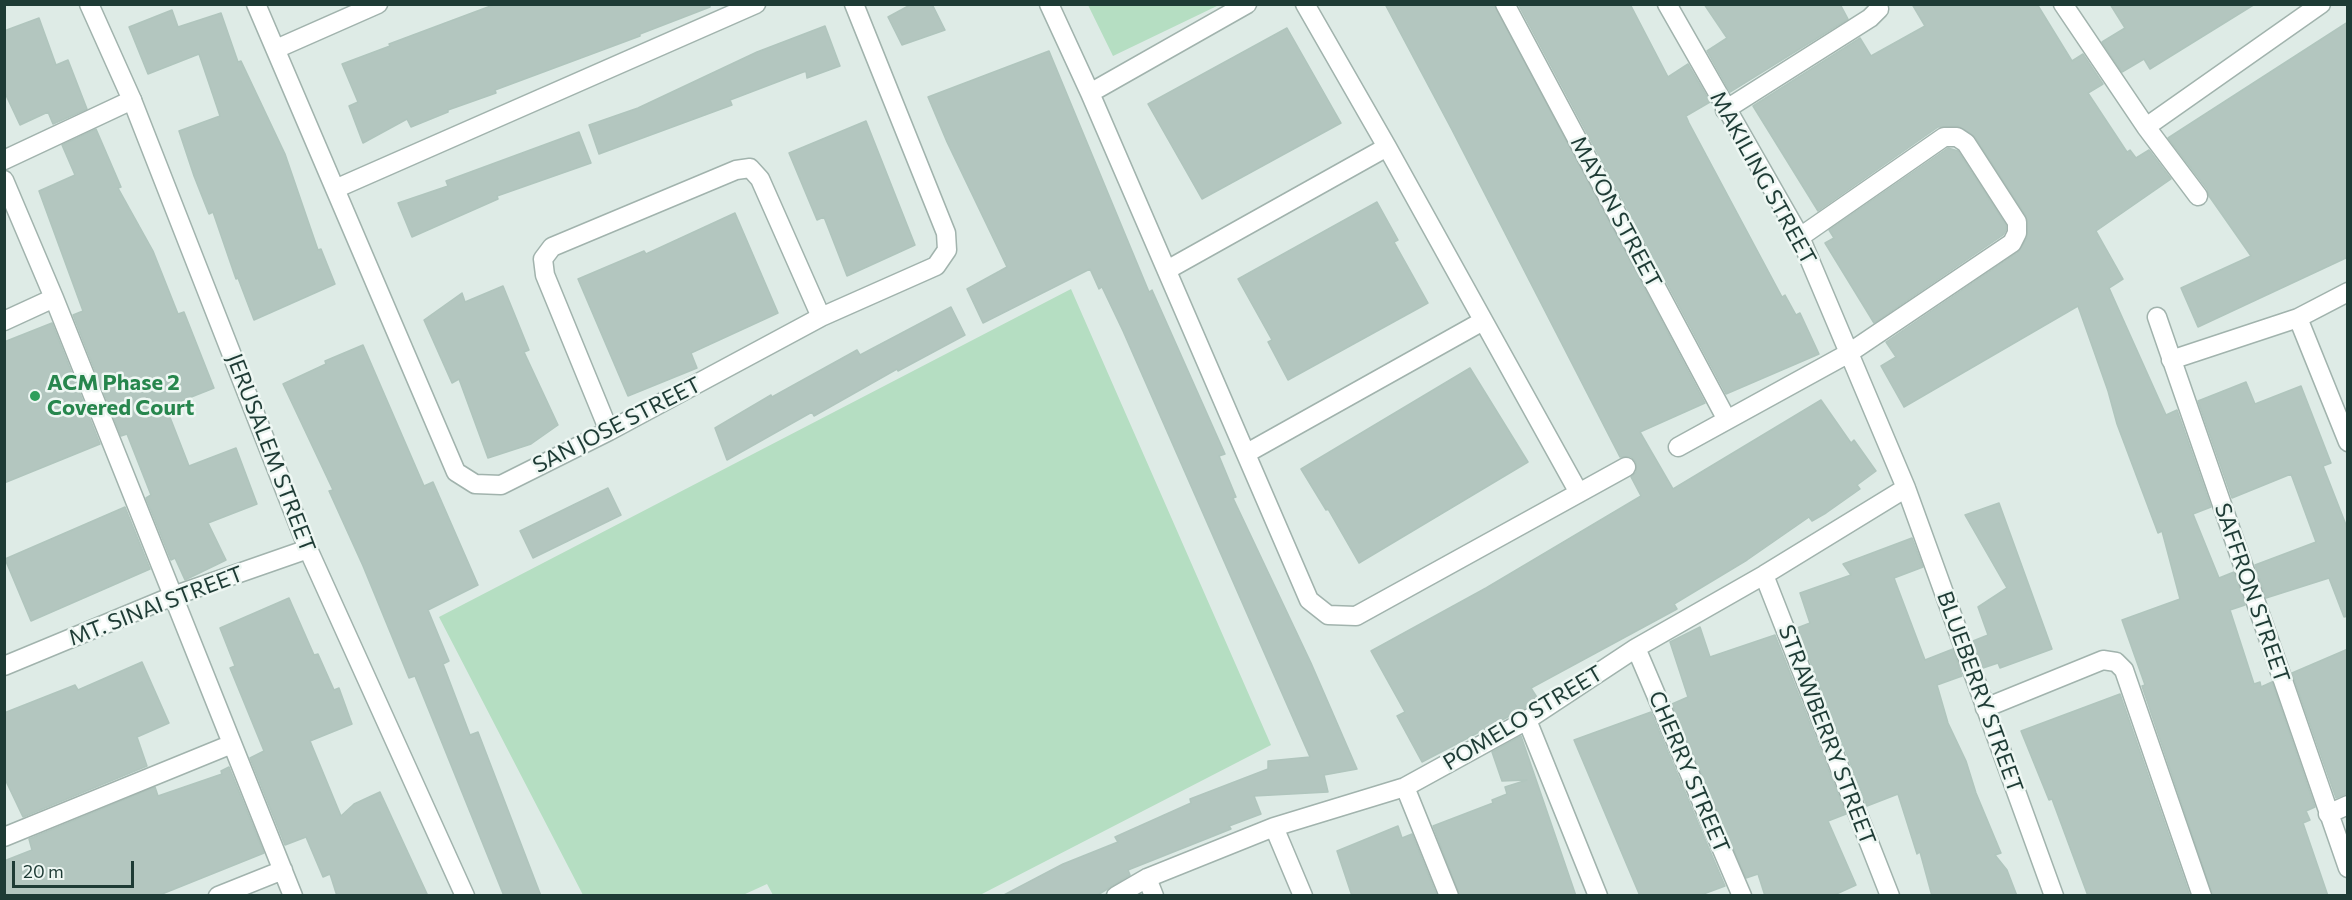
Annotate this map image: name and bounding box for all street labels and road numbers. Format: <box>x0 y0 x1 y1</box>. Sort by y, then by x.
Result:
street label: MAKILING STREET <box>1704 87 1822 269</box>
street label: MAYON STREET <box>1565 132 1667 292</box>
street label: JERUSALEM STREET <box>221 350 321 556</box>
street label: SAN JOSE STREET <box>529 371 705 479</box>
street label: SAFFRON STREET <box>2209 500 2295 686</box>
street label: MT. SINAI STREET <box>65 561 247 651</box>
street label: BLUEBERRY STREET <box>1931 588 2029 796</box>
street label: STRAWBERRY STREET <box>1773 621 1881 849</box>
street label: POMELO STREET <box>1438 660 1608 776</box>
street label: CHERRY STREET <box>1643 687 1735 857</box>

